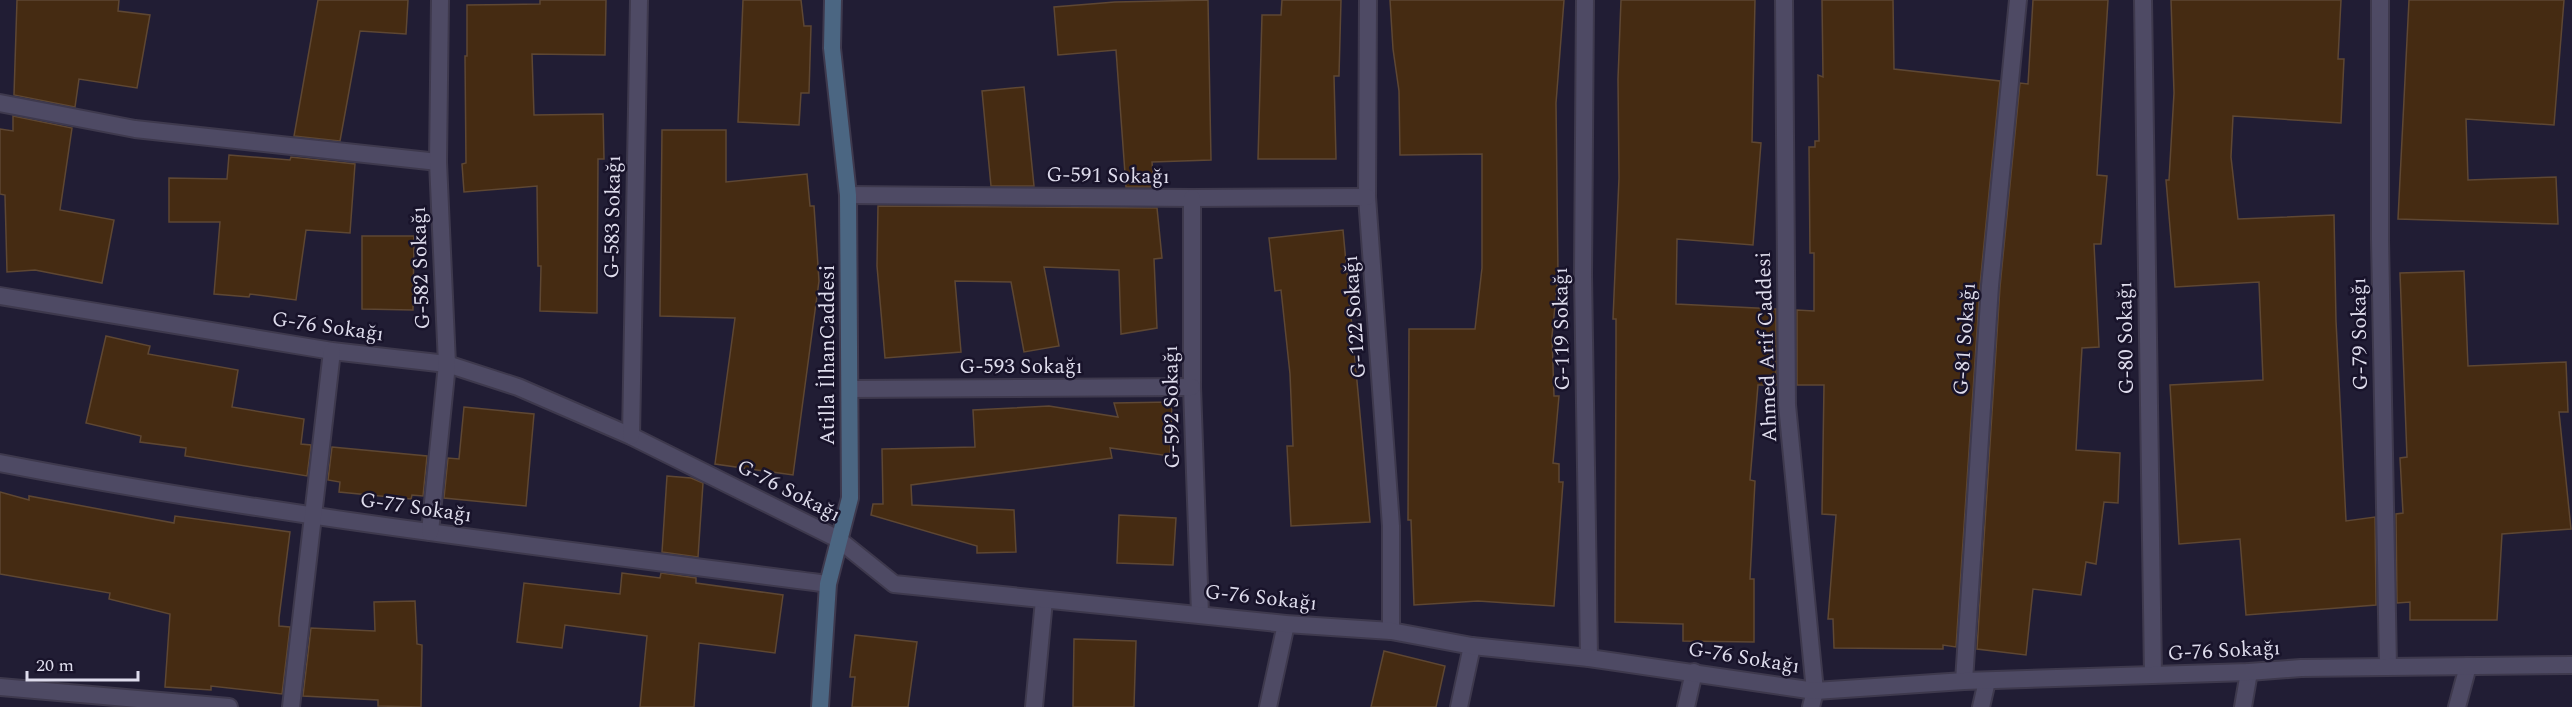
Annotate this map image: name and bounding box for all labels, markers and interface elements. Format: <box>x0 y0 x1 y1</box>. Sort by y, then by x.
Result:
street label: G-583 Sokağı <box>596 155 630 279</box>
street label: G-591 Sokağı <box>1046 159 1170 193</box>
street label: G-582 Sokağı <box>403 206 439 330</box>
street label: Ahmed Arif Caddesi <box>1748 251 1786 443</box>
street label: G-122 Sokağı <box>1335 254 1375 380</box>
street label: Atilla İlhanCaddesi <box>812 265 844 445</box>
street label: G-119 Sokağı <box>1545 267 1579 391</box>
street label: G-79 Sokağı <box>2343 277 2377 391</box>
street label: G-80 Sokağı <box>2109 281 2143 395</box>
street label: G-81 Sokağı <box>1945 282 1985 396</box>
street label: G-76 Sokağı <box>270 303 386 351</box>
street label: G-592 Sokağı <box>1155 345 1189 469</box>
street label: G-593 Sokağı <box>959 351 1083 383</box>
street label: G-76 Sokağı <box>731 451 846 531</box>
street label: G-77 Sokağı <box>358 484 474 532</box>
street label: G-76 Sokağı <box>1203 576 1319 620</box>
street label: G-76 Sokağı <box>2167 632 2281 670</box>
street label: G-76 Sokağı <box>1686 633 1802 683</box>
scale bar <box>27 644 138 682</box>
text: 20 m <box>36 652 74 679</box>

